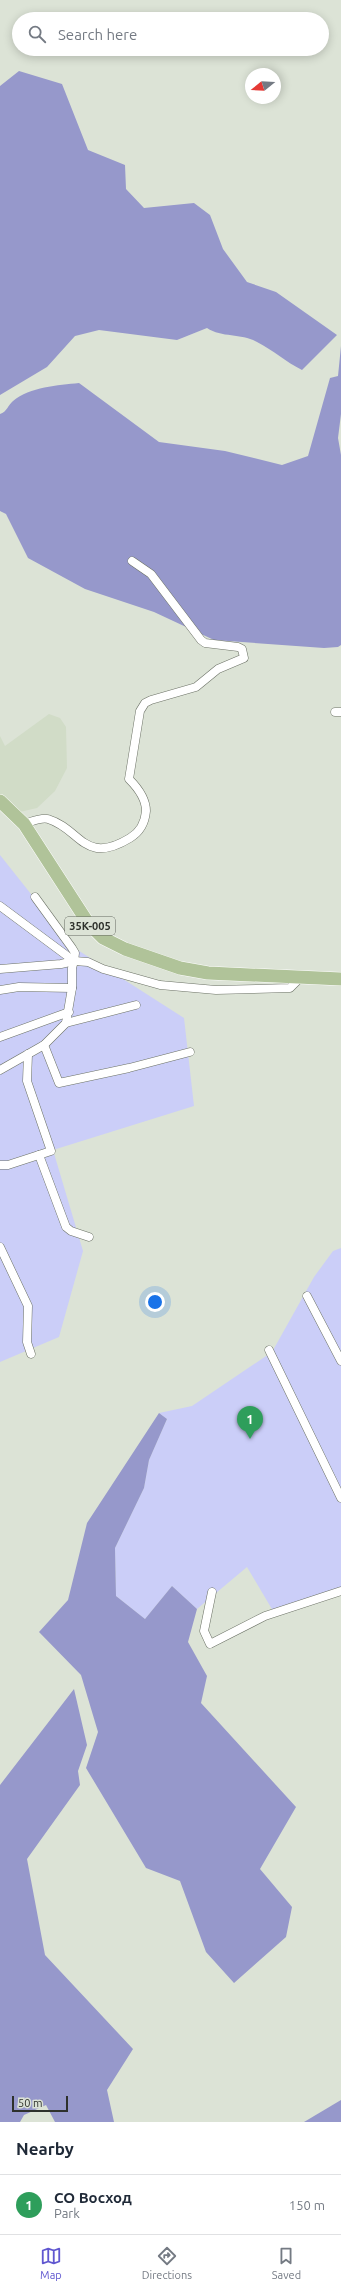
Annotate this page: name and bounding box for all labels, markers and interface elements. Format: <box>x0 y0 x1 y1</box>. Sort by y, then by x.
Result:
search box <box>12 12 329 56</box>
icon: search <box>26 23 48 45</box>
text: Search here <box>58 26 137 43</box>
north arrow <box>245 68 281 104</box>
road number: 35К-005 <box>65 917 115 935</box>
your location <box>145 1292 165 1312</box>
pin: 1 <box>237 1406 263 1439</box>
scale bar <box>12 2094 68 2113</box>
text: 50 m <box>18 2097 42 2109</box>
text: Nearby <box>16 2139 74 2158</box>
text: СО Восход <box>54 2189 132 2206</box>
text: 1 <box>25 2198 33 2212</box>
text: 150 m <box>289 2198 325 2212</box>
text: Park <box>54 2206 80 2220</box>
tab: Map <box>40 2245 62 2281</box>
tab: Directions <box>142 2245 192 2281</box>
tab: Saved <box>272 2245 301 2281</box>

